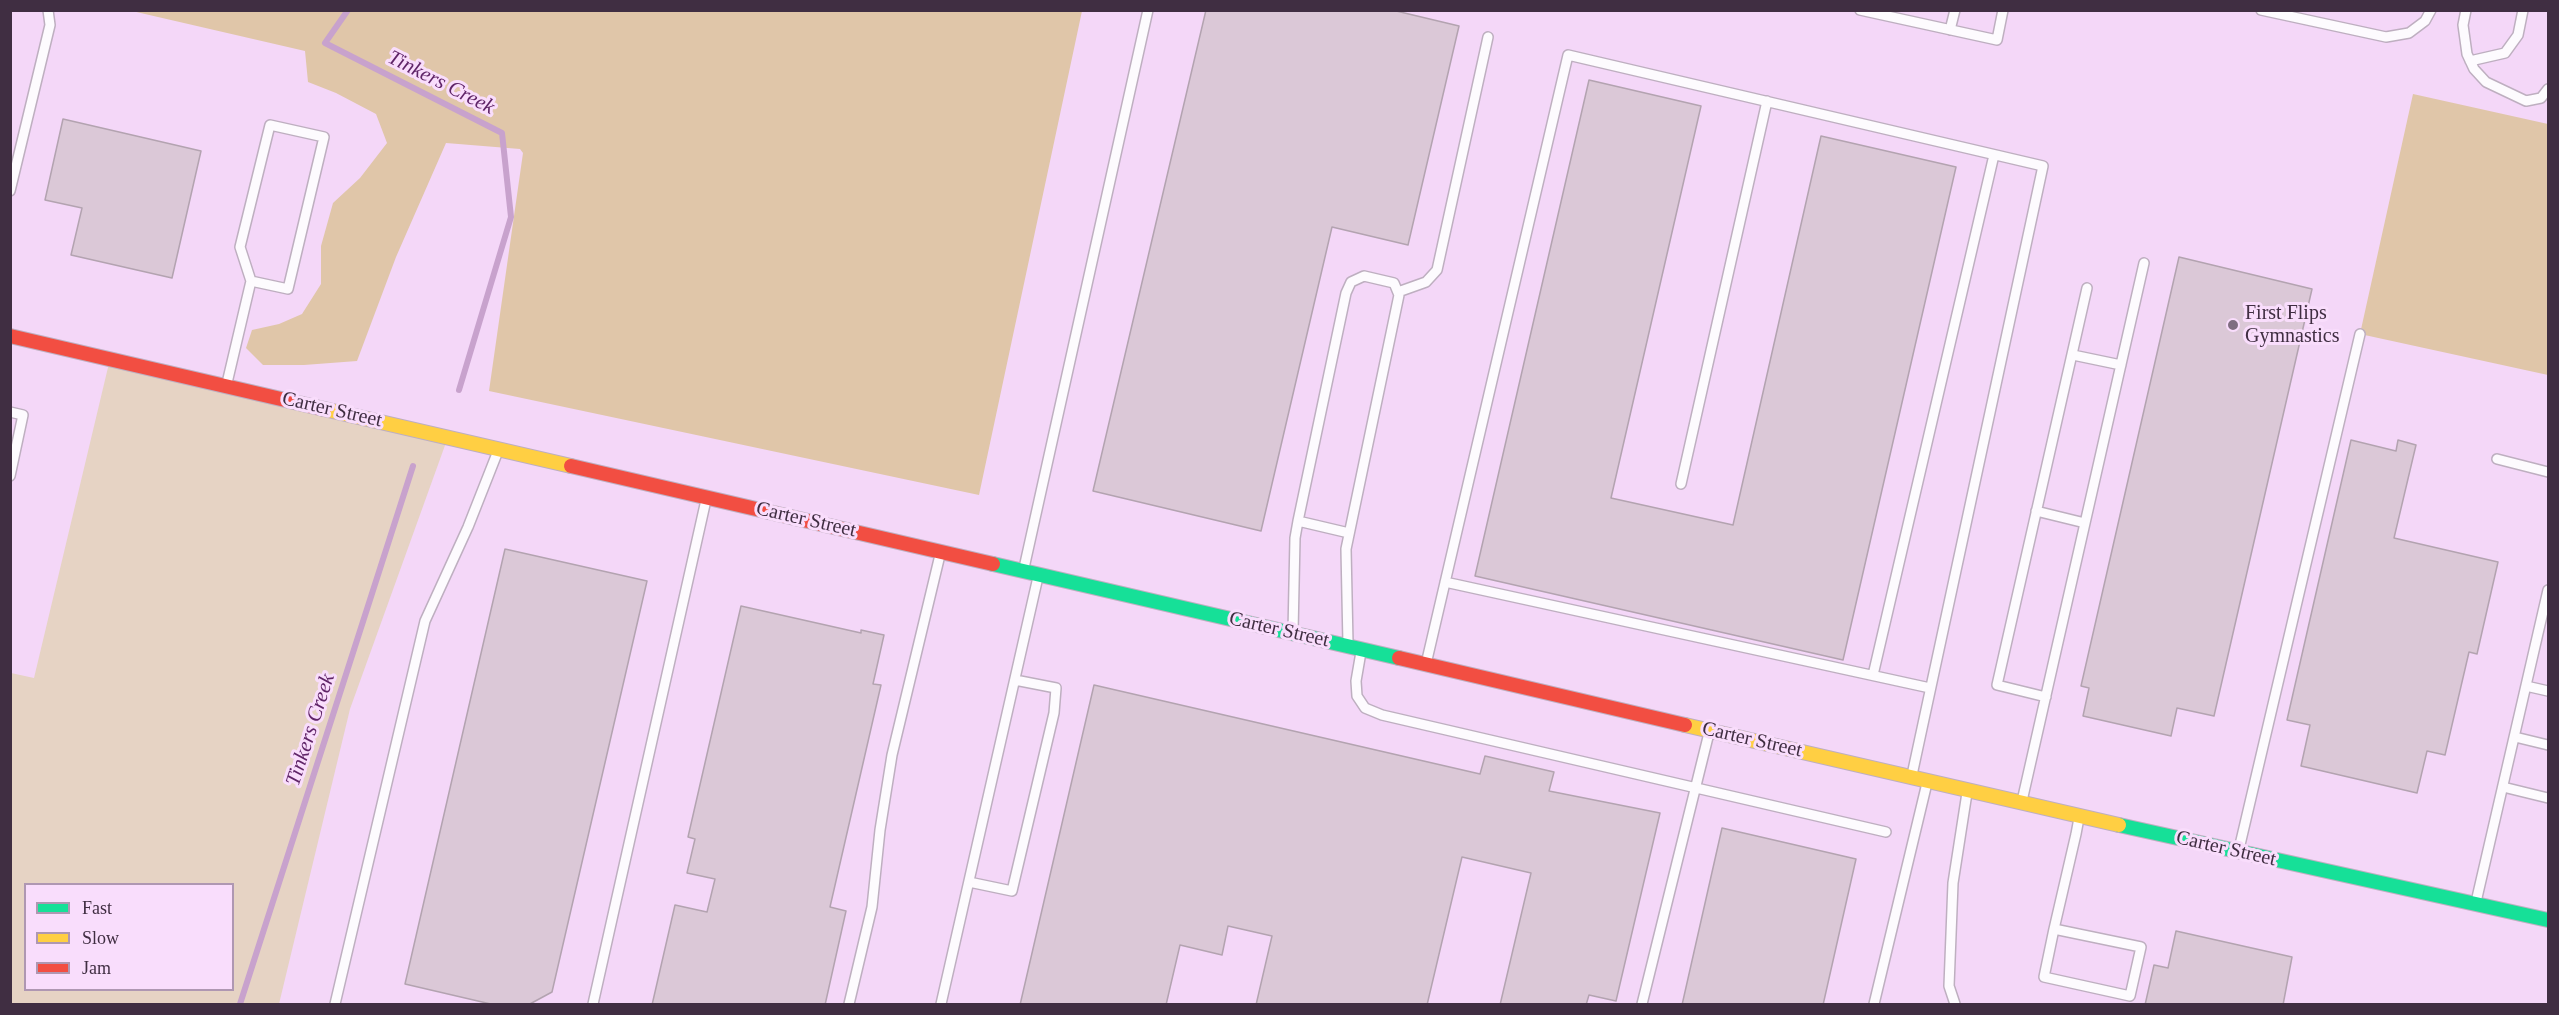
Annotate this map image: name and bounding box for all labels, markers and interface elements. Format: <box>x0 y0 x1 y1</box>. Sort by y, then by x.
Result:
water label: Tinkers Creek <box>383 45 499 121</box>
place label: First Flips Gymnastics <box>2245 302 2339 349</box>
marker: First Flips Gymnastics <box>2226 318 2240 332</box>
street label: Carter Street <box>280 387 384 433</box>
street label: Carter Street <box>754 497 858 543</box>
street label: Carter Street <box>1227 607 1331 653</box>
water label: Tinkers Creek <box>281 671 341 789</box>
street label: Carter Street <box>1700 717 1804 763</box>
street label: Carter Street <box>2174 826 2278 872</box>
legend <box>24 883 234 991</box>
text: Fast <box>82 898 112 918</box>
text: Slow <box>82 928 119 948</box>
text: Jam <box>82 958 111 978</box>

